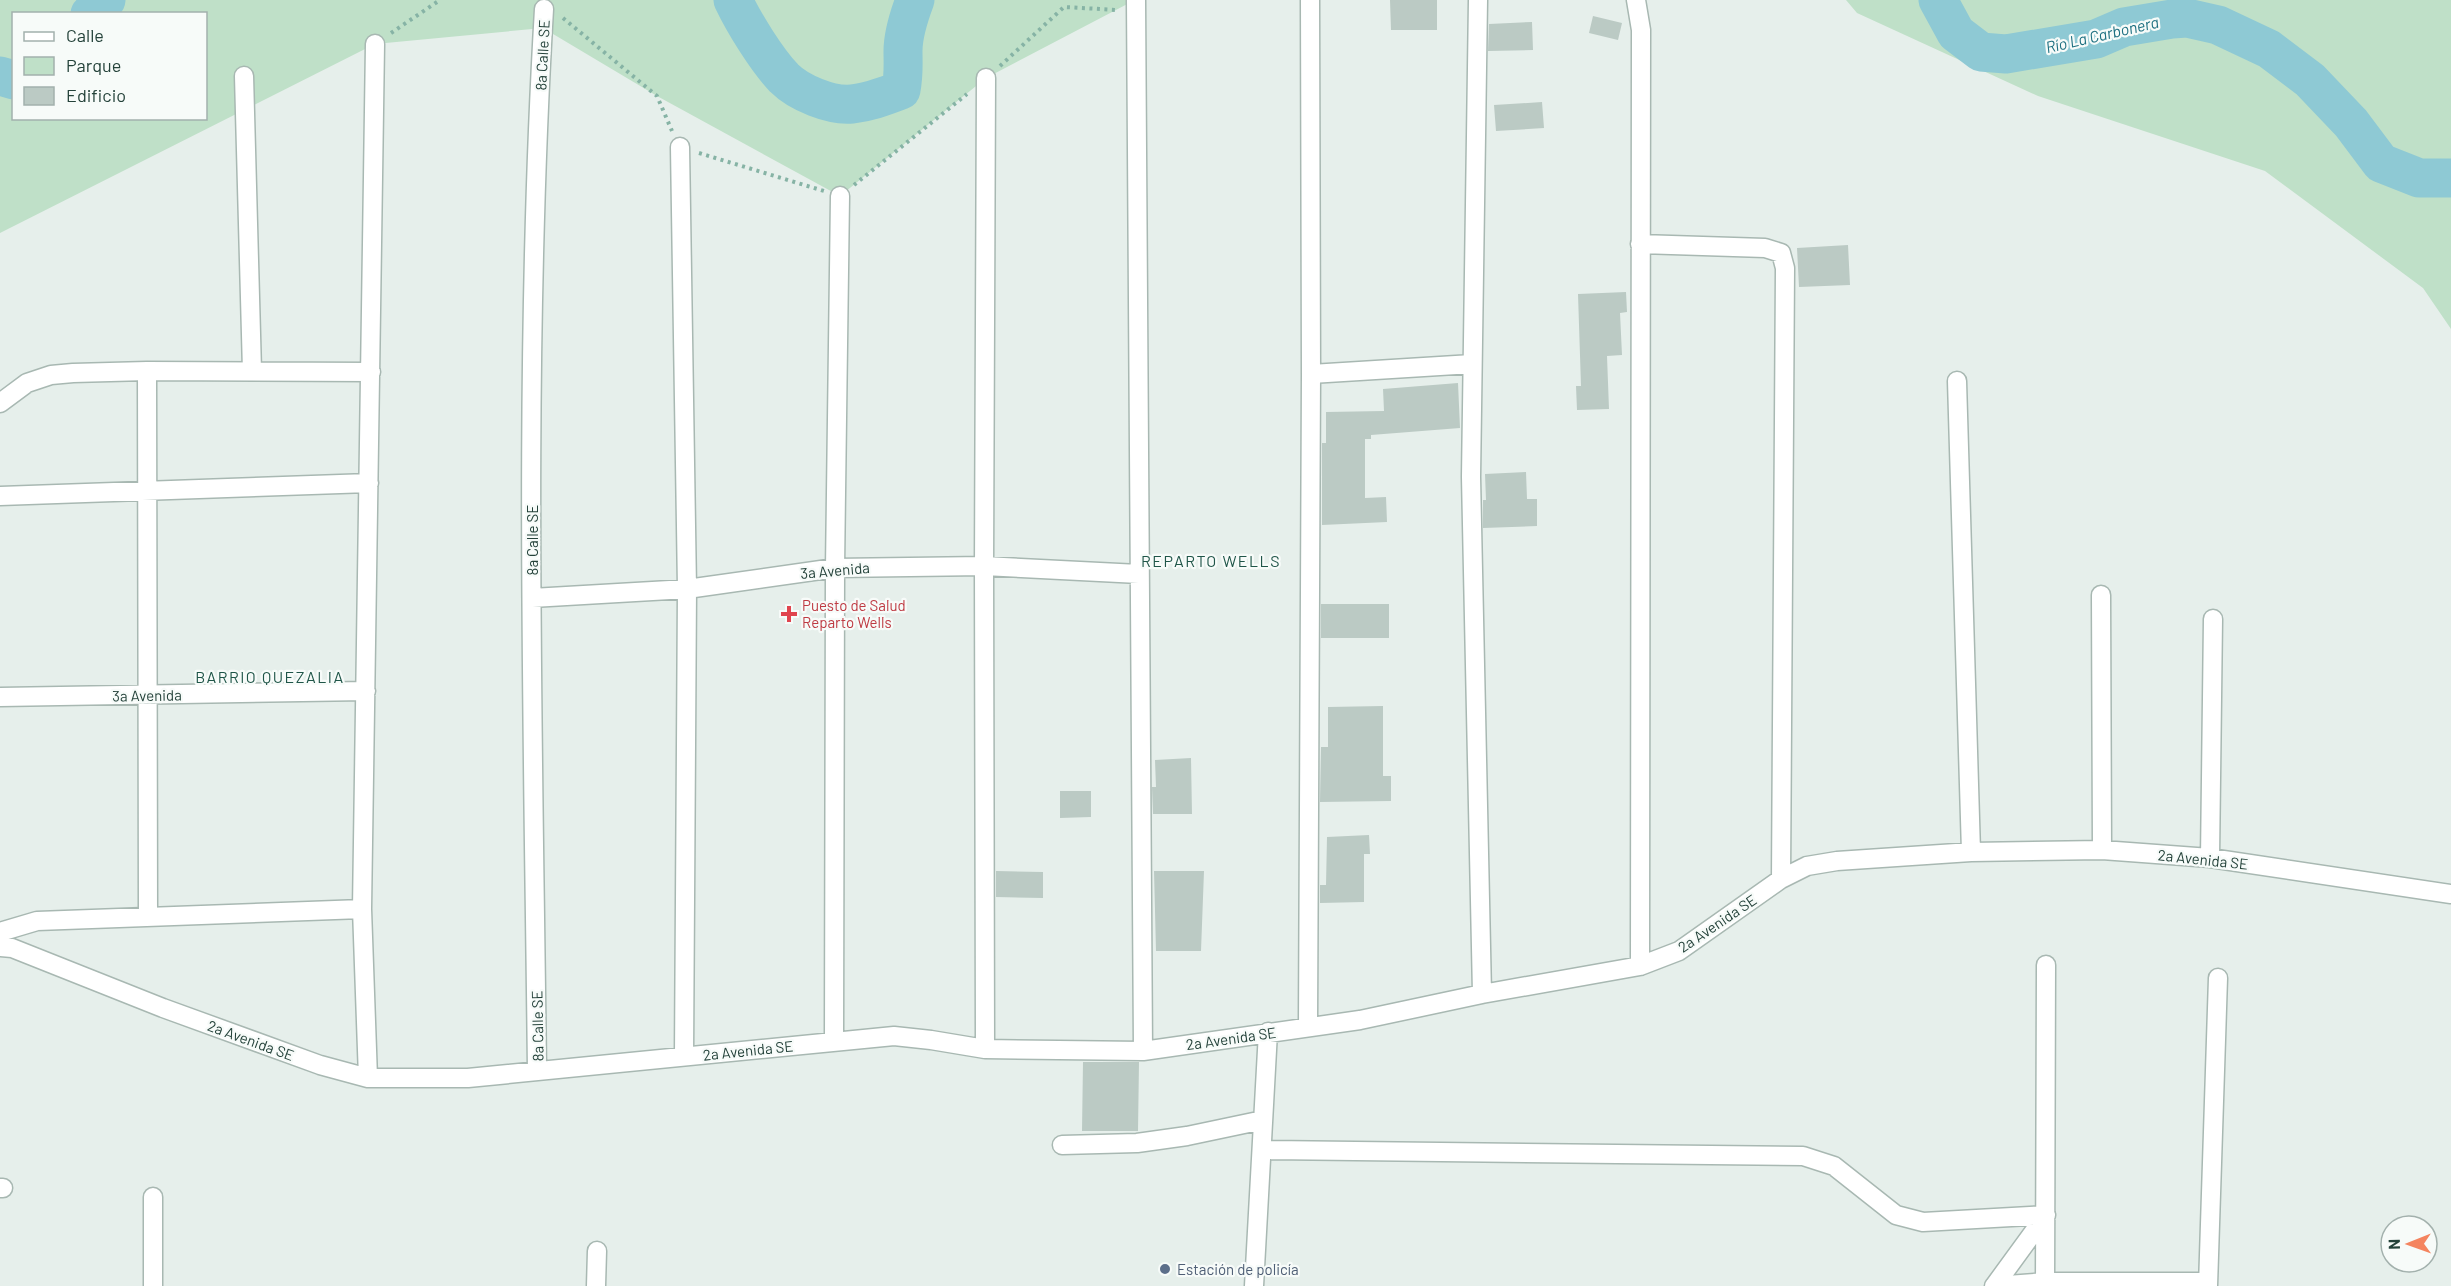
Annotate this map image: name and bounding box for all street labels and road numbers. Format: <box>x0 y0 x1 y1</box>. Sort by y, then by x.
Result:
street label: 8a Calle SE <box>531 19 553 91</box>
street label: 8a Calle SE <box>523 505 541 575</box>
street label: 3a Avenida <box>799 558 871 582</box>
street label: 3a Avenida <box>112 685 182 705</box>
street label: 2a Avenida SE <box>2157 845 2249 873</box>
street label: 2a Avenida SE <box>1674 890 1760 956</box>
street label: 8a Calle SE <box>527 990 547 1062</box>
street label: 2a Avenida SE <box>205 1016 297 1064</box>
street label: 2a Avenida SE <box>1185 1023 1277 1053</box>
street label: 2a Avenida SE <box>702 1036 794 1064</box>

